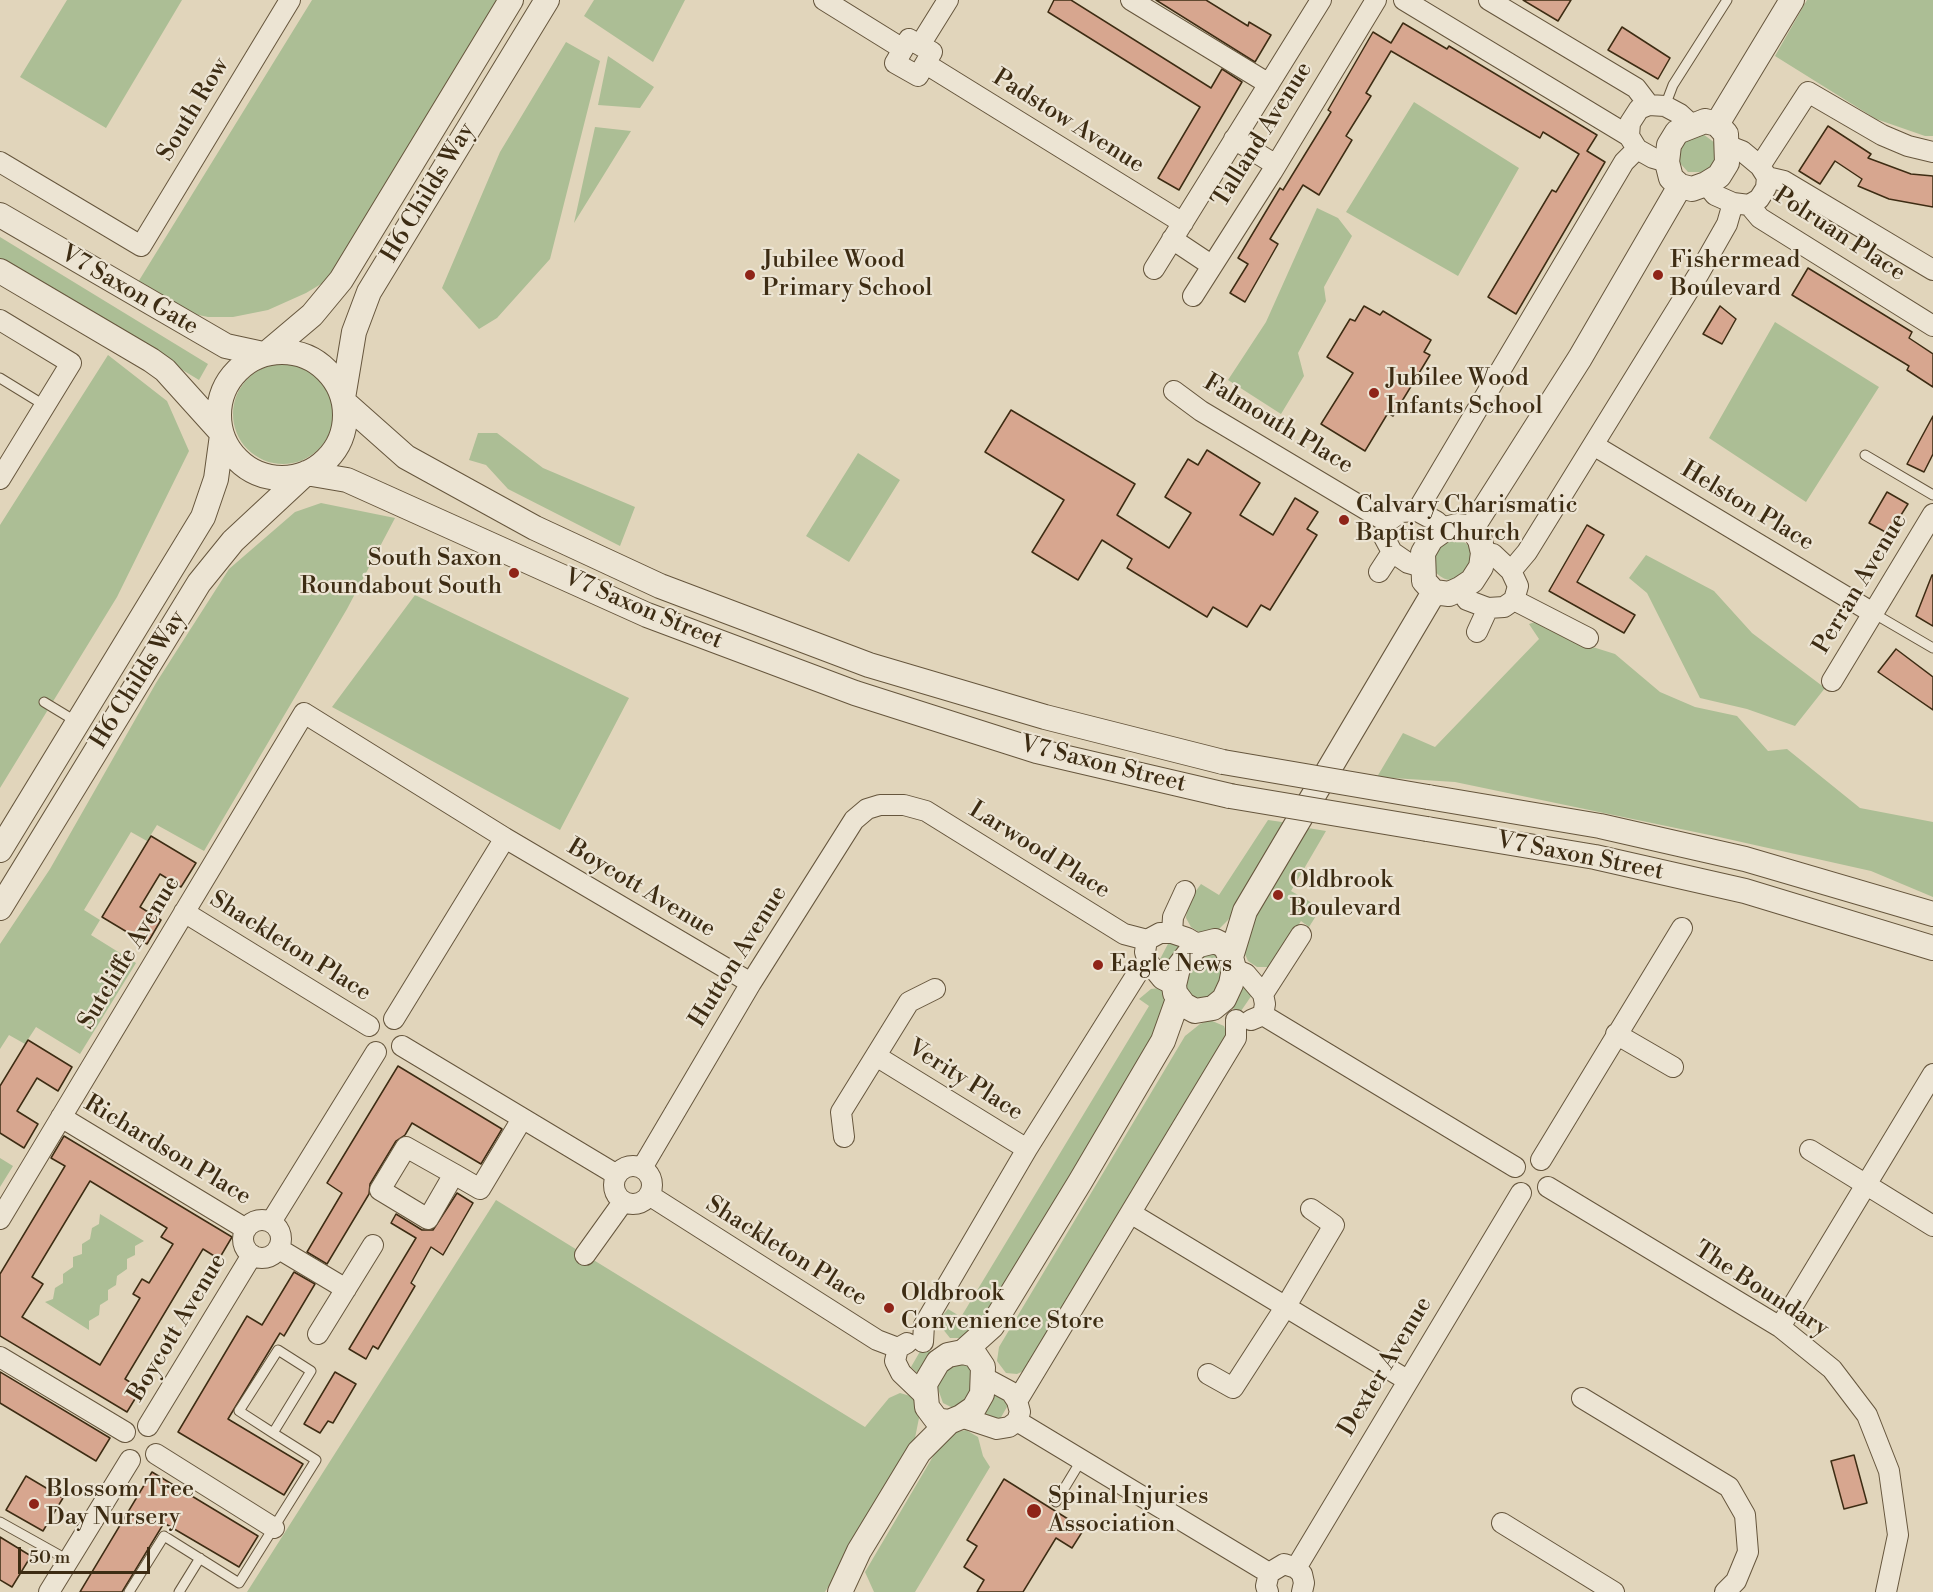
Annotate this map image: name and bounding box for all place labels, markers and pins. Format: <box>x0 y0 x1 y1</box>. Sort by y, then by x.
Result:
place label: Jubilee Wood Primary School <box>762 247 932 303</box>
place label: Fishermead Boulevard <box>1670 247 1800 303</box>
marker: Jubilee Wood Primary School <box>743 268 757 282</box>
marker: Fishermead Boulevard <box>1651 268 1665 282</box>
place label: Jubilee Wood Infants School <box>1386 365 1543 421</box>
marker: Jubilee Wood Infants School <box>1367 386 1381 400</box>
place label: Calvary Charismatic Baptist Church <box>1356 492 1578 548</box>
marker: Calvary Charismatic Baptist Church <box>1337 513 1351 527</box>
place label: South Saxon Roundabout South <box>300 545 502 601</box>
marker: South Saxon Roundabout South <box>507 566 521 580</box>
place label: Oldbrook Boulevard <box>1290 867 1401 923</box>
marker: Oldbrook Boulevard <box>1271 888 1285 902</box>
place label: Eagle News <box>1110 951 1232 979</box>
marker: Eagle News <box>1091 958 1105 972</box>
place label: Oldbrook Convenience Store <box>901 1280 1104 1336</box>
marker: Oldbrook Convenience Store <box>882 1301 896 1315</box>
place label: Blossom Tree Day Nursery <box>46 1476 194 1532</box>
place label: Spinal Injuries Association <box>1048 1483 1208 1539</box>
marker: Blossom Tree Day Nursery <box>27 1497 41 1511</box>
marker: Spinal Injuries Association <box>1025 1502 1043 1520</box>

